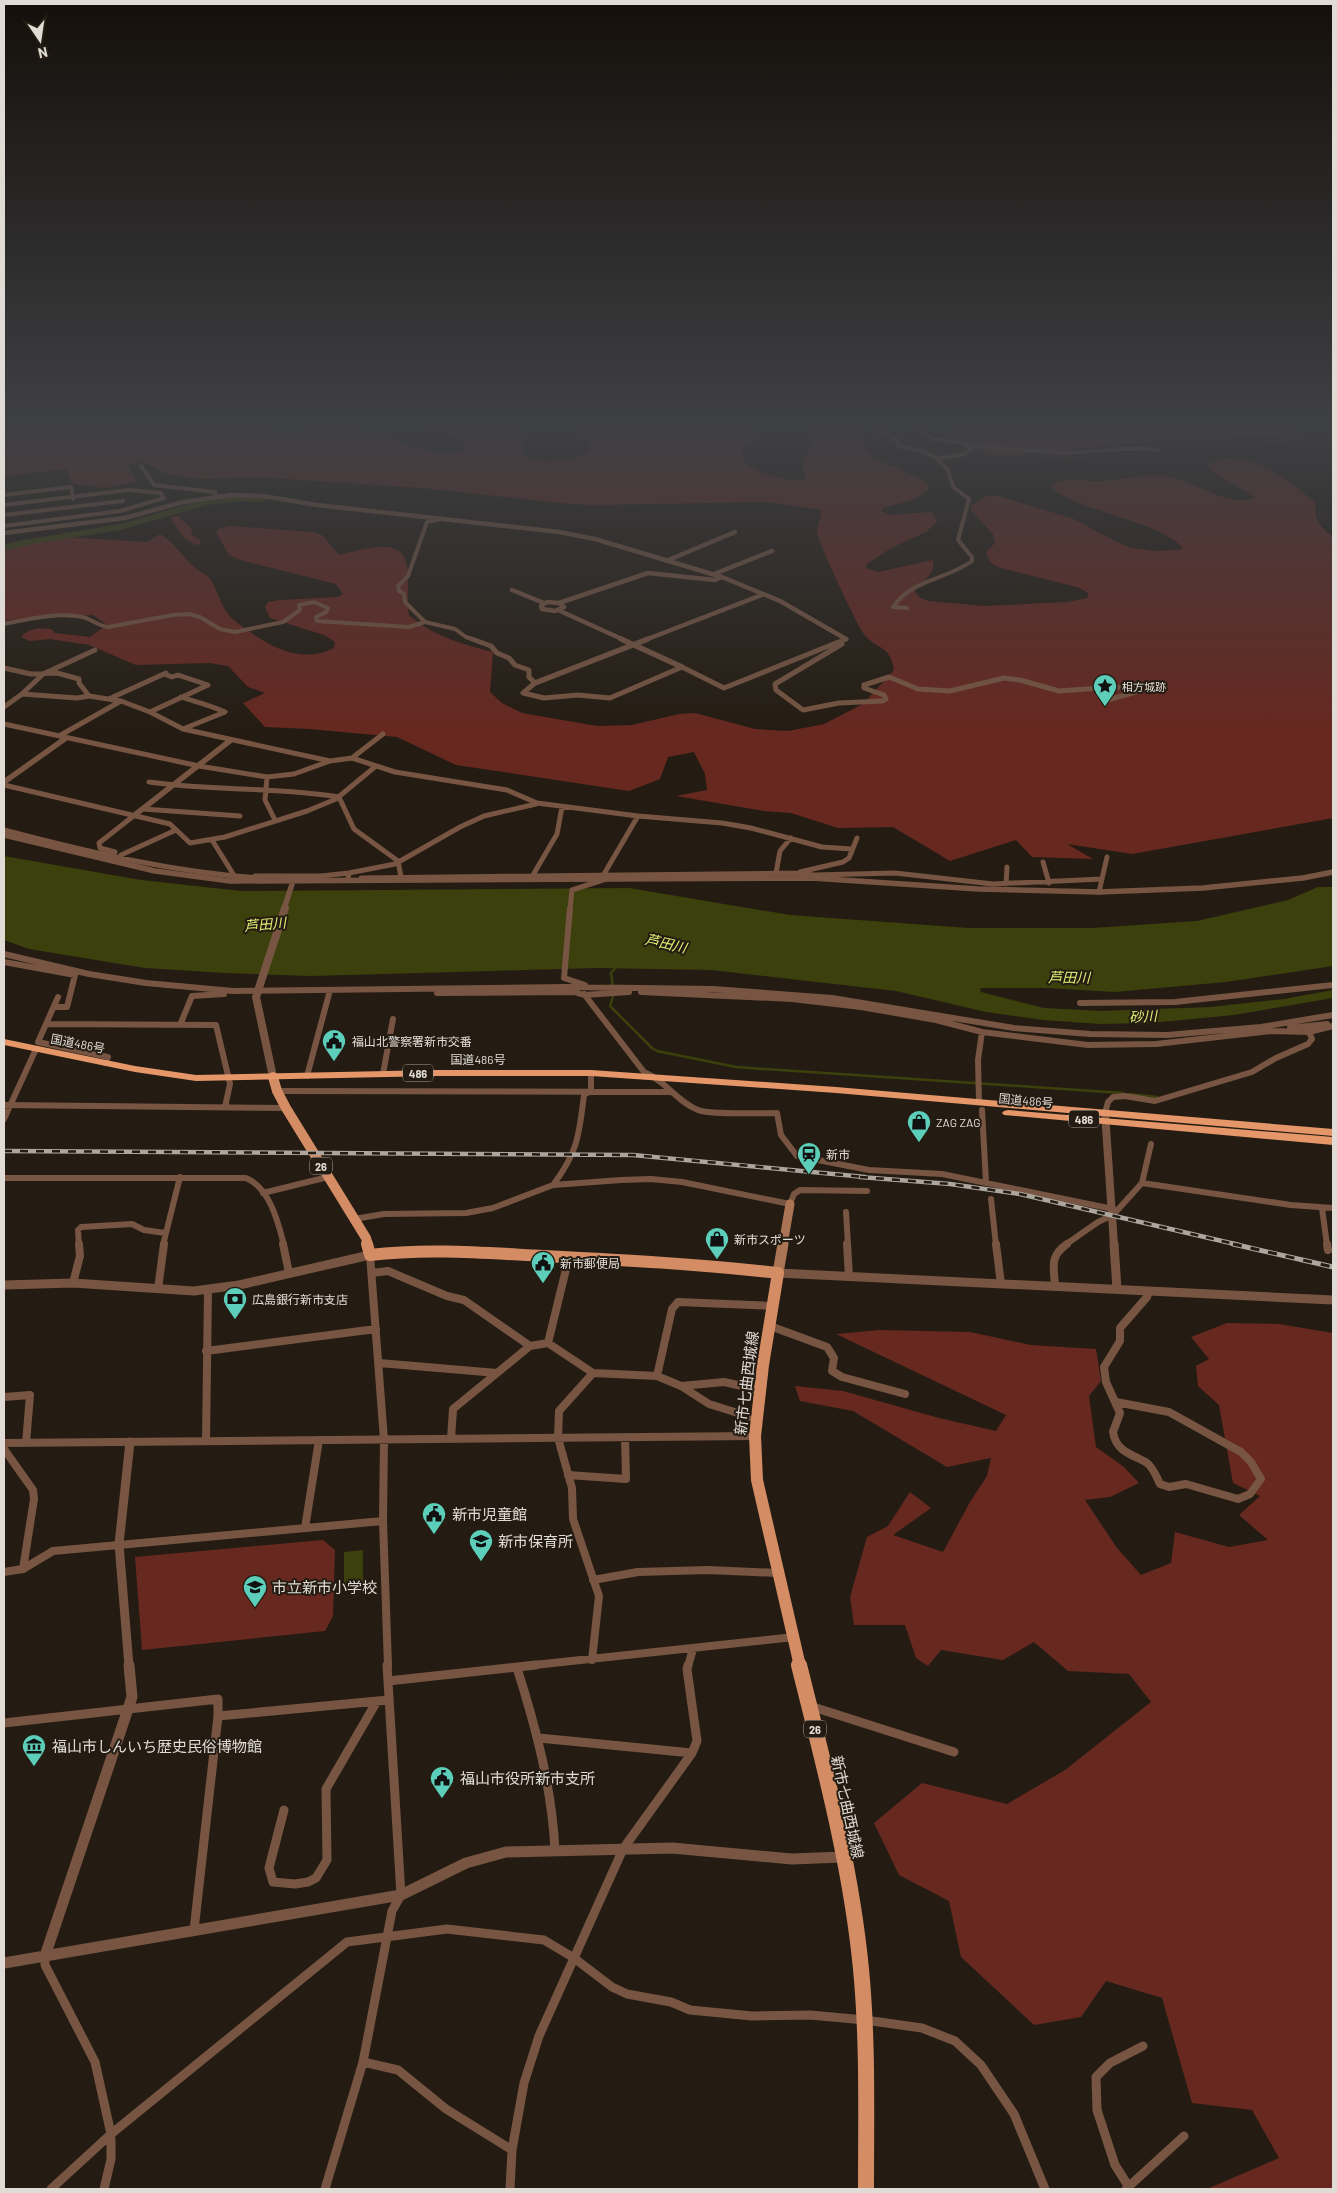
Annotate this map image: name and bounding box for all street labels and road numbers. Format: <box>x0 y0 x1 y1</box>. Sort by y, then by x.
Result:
street label: 国道486号 <box>50 1031 106 1055</box>
street label: 国道486号 <box>450 1052 506 1066</box>
road number: 486 <box>403 1064 433 1082</box>
street label: 国道486号 <box>998 1091 1054 1109</box>
road number: 486 <box>1069 1110 1099 1128</box>
road number: 26 <box>310 1158 332 1174</box>
street label: 新市七曲西城線 <box>731 1330 761 1436</box>
road number: 26 <box>804 1720 826 1738</box>
street label: 新市七曲西城線 <box>828 1754 868 1860</box>

